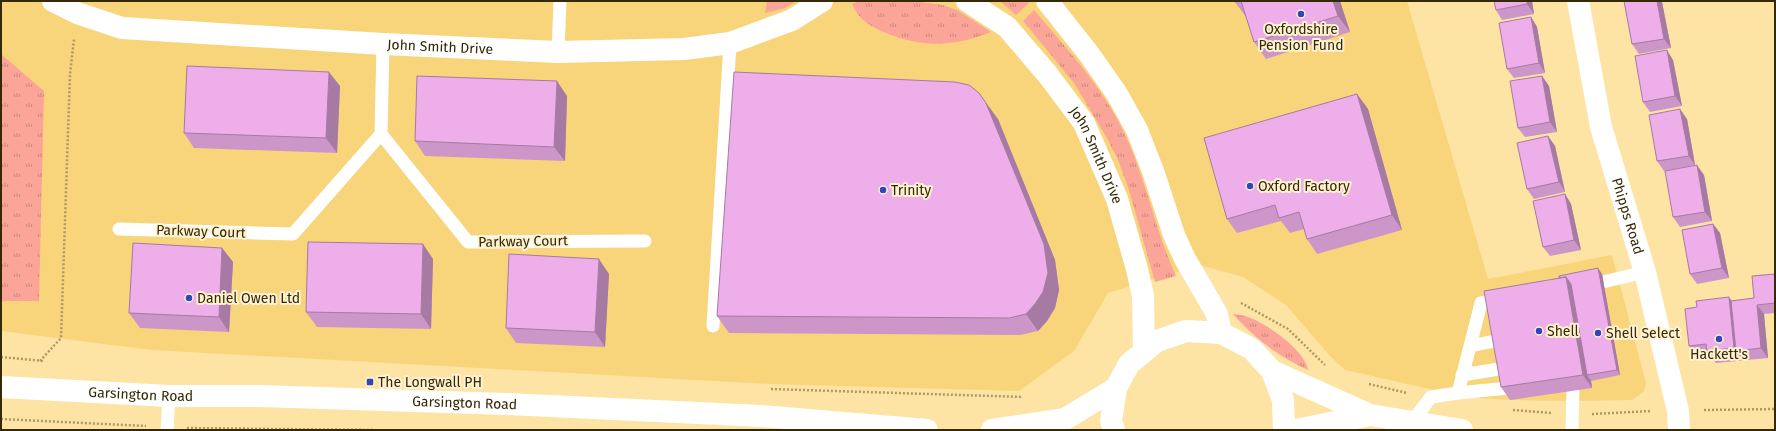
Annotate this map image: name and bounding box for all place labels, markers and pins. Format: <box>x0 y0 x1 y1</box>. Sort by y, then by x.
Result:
marker: Oxfordshire Pension Fund <box>1296 9 1306 19</box>
place label: Oxfordshire Pension Fund <box>1258 21 1344 54</box>
place label: Oxford Factory <box>1258 178 1350 195</box>
marker: Oxford Factory <box>1245 181 1255 191</box>
place label: Trinity <box>891 182 931 199</box>
marker: Trinity <box>878 185 888 195</box>
place label: Daniel Owen Ltd <box>197 290 300 307</box>
marker: Daniel Owen Ltd <box>184 293 194 303</box>
place label: Shell <box>1547 323 1579 340</box>
place label: Shell Select <box>1606 325 1681 342</box>
marker: Shell <box>1534 326 1544 336</box>
marker: Shell Select <box>1593 328 1603 338</box>
marker: Hackett's <box>1714 334 1724 344</box>
place label: Hackett's <box>1690 346 1748 363</box>
place label: The Longwall PH <box>378 374 482 391</box>
marker: The Longwall PH <box>365 377 375 387</box>

